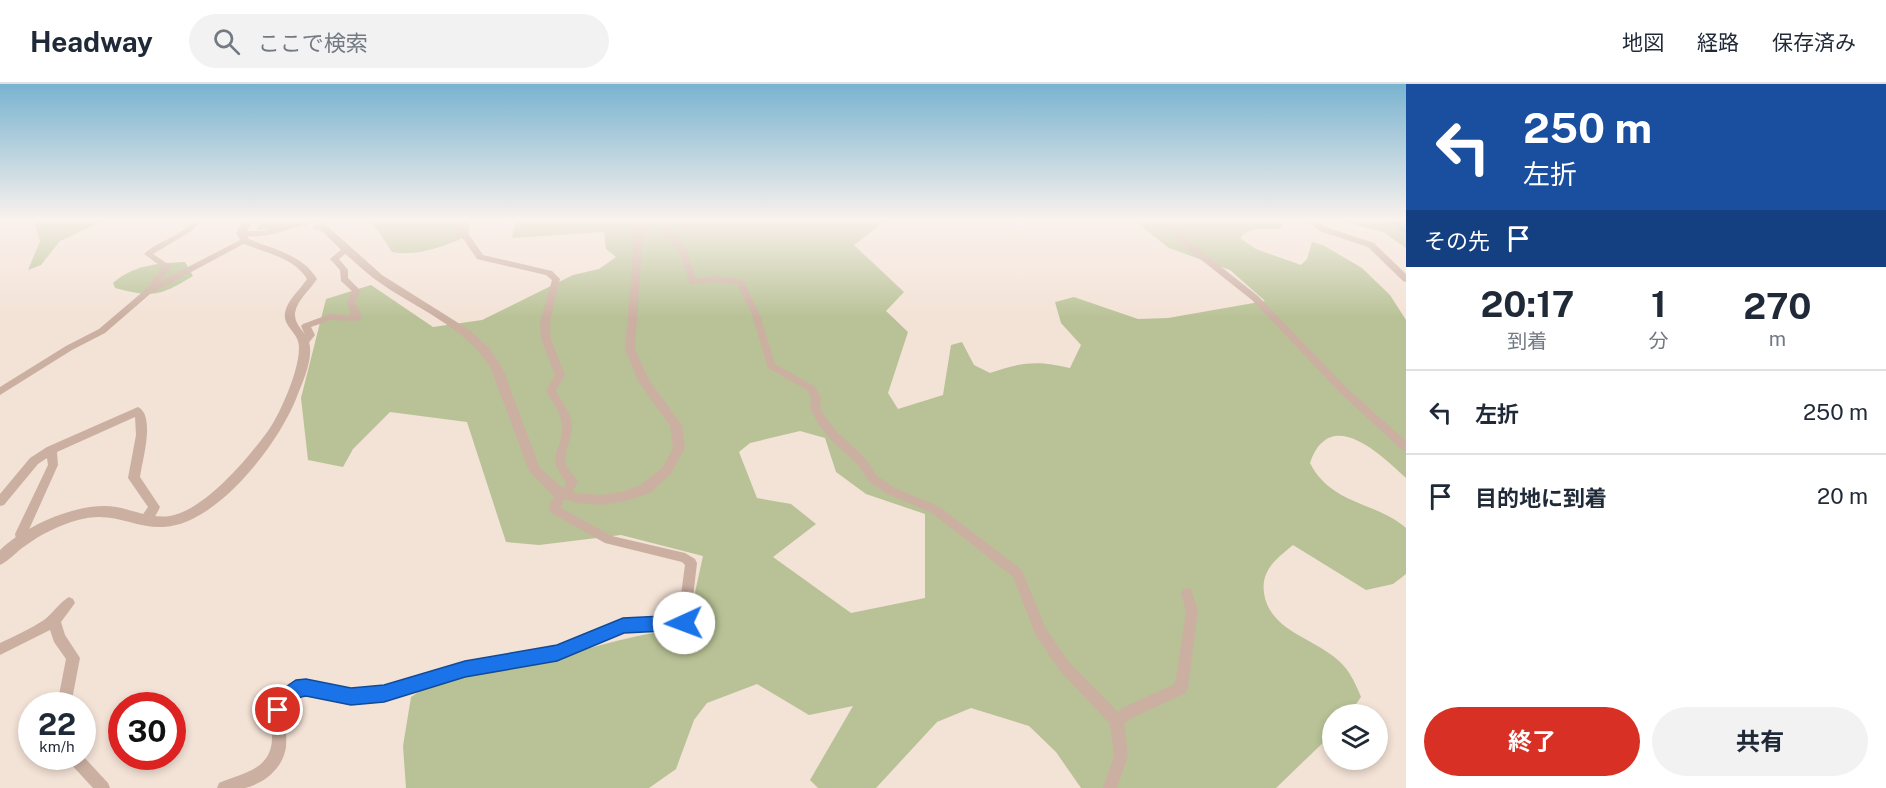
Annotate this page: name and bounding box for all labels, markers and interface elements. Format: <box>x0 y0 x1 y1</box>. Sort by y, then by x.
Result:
search box <box>189 14 609 68</box>
text: Headway <box>30 25 153 58</box>
icon: search <box>210 25 243 58</box>
text: ここで検索 <box>258 30 368 56</box>
text: 地図 <box>1622 30 1664 55</box>
text: 経路 <box>1697 30 1739 55</box>
text: 保存済み <box>1772 30 1856 55</box>
text: 250 m <box>1523 103 1652 152</box>
icon: left <box>1424 108 1502 186</box>
text: 左折 <box>1523 158 1577 190</box>
icon: arrive <box>1502 222 1535 255</box>
text: その先 <box>1424 228 1490 254</box>
text: 20:17 <box>1481 283 1574 325</box>
text: 1 <box>1651 283 1666 325</box>
text: 270 <box>1743 285 1811 327</box>
text: m <box>1769 327 1786 351</box>
text: 到着 <box>1507 329 1547 353</box>
text: 分 <box>1649 329 1669 353</box>
icon: left <box>1424 396 1457 429</box>
text: 250 m <box>1803 399 1868 425</box>
text: 左折 <box>1475 401 1519 427</box>
icon: arrive <box>1424 480 1457 513</box>
text: 20 m <box>1817 483 1868 509</box>
text: 目的地に到着 <box>1475 485 1607 511</box>
position arrow <box>652 591 716 655</box>
pin <box>252 684 303 735</box>
speed limit sign: 30 <box>108 692 186 770</box>
icon: arrive <box>261 693 294 726</box>
map controls <box>1322 704 1388 770</box>
button: layers <box>1322 704 1388 770</box>
text: 22 <box>38 706 76 742</box>
button: 終了 <box>1424 707 1640 776</box>
button: 共有 <box>1652 707 1868 776</box>
text: km/h <box>39 738 75 755</box>

